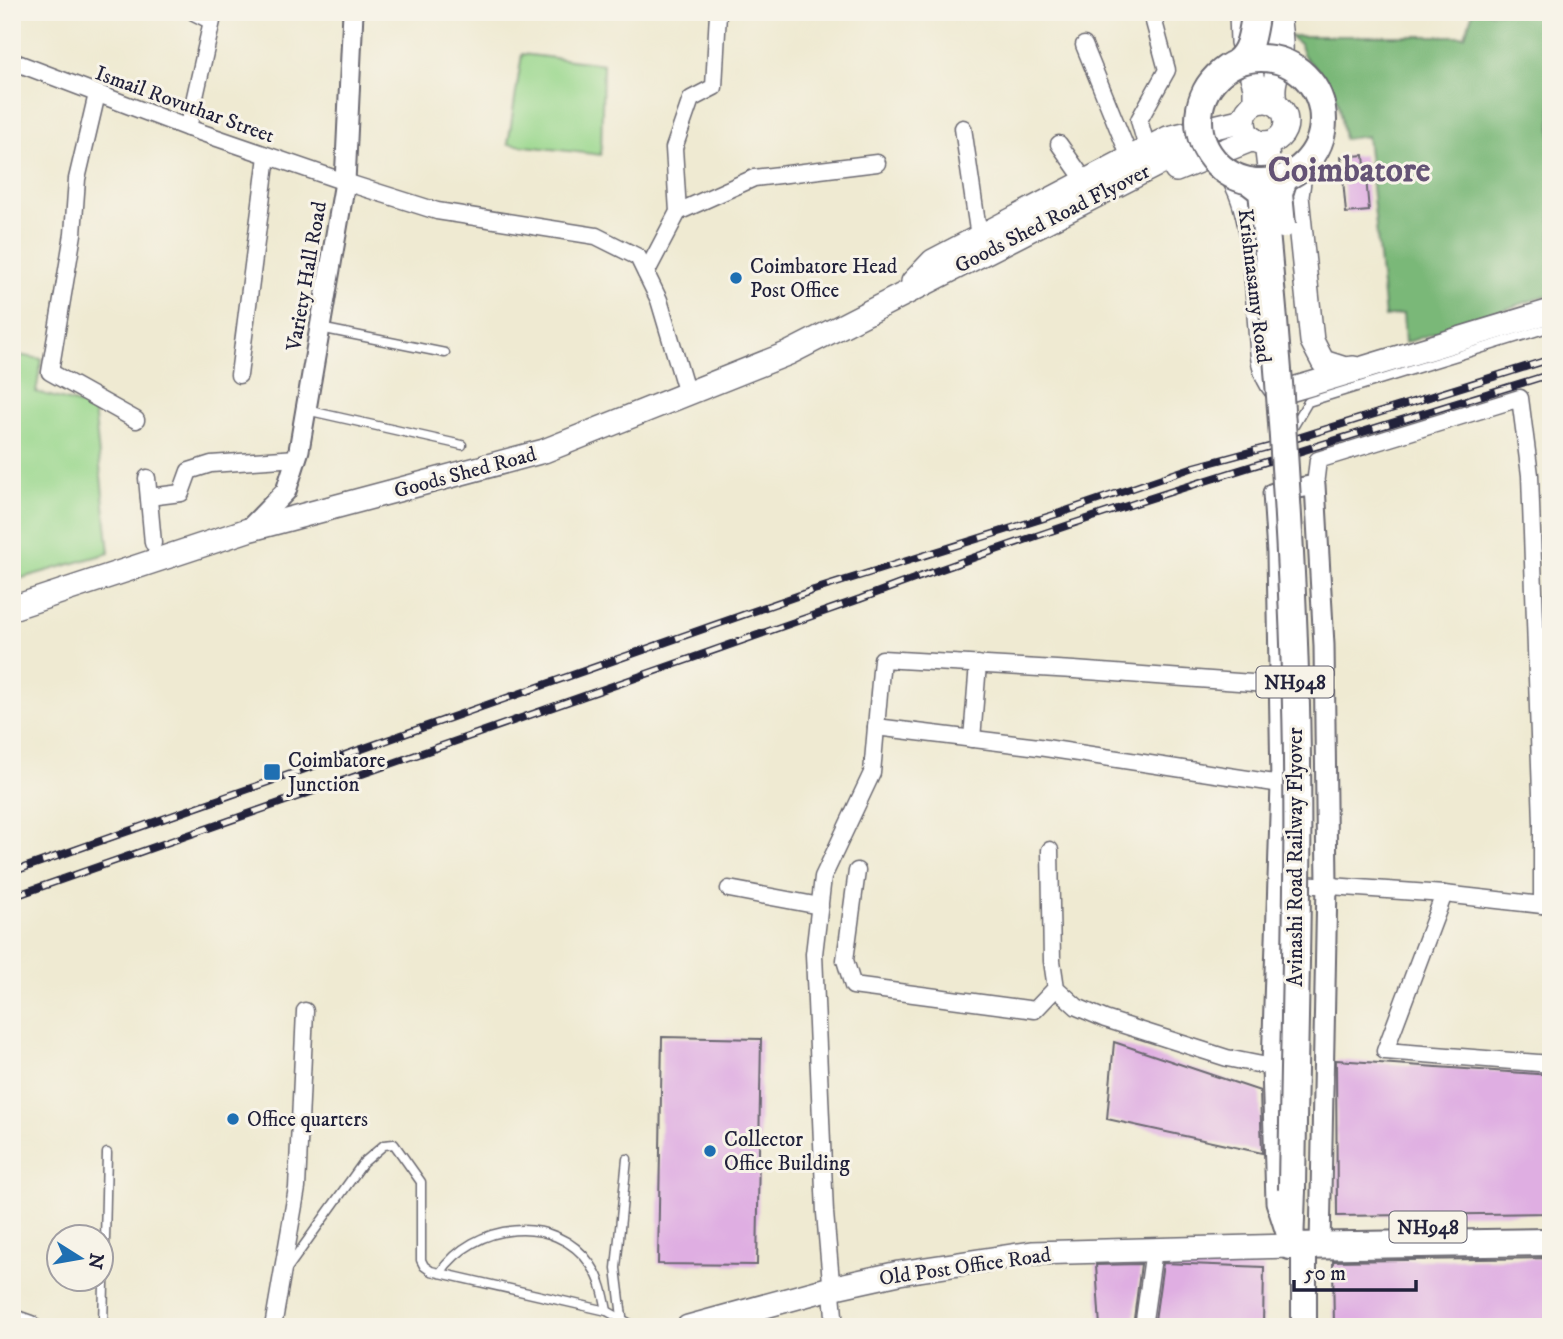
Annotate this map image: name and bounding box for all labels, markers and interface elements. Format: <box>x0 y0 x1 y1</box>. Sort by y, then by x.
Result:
street label: Ismail Rovuthar Street <box>92 60 278 150</box>
district label: Coimbatore <box>1268 149 1431 193</box>
street label: Goods Shed Road Flyover <box>951 158 1154 279</box>
street label: Variety Hall Road <box>281 199 333 354</box>
street label: Krishnasamy Road <box>1232 207 1276 365</box>
place label: Coimbatore Head Post Office <box>750 254 898 304</box>
marker: Coimbatore Head Post Office <box>728 270 744 286</box>
street label: Goods Shed Road <box>391 441 540 504</box>
road number: NH948 <box>1256 666 1334 698</box>
street label: Avinashi Road Railway Flyover <box>1283 727 1309 987</box>
place label: Coimbatore Junction <box>286 748 386 798</box>
marker: Coimbatore Junction <box>262 762 282 782</box>
place label: Office quarters <box>247 1107 368 1133</box>
marker: Office quarters <box>225 1111 241 1127</box>
place label: Collector Office Building <box>724 1127 851 1177</box>
marker: Collector Office Building <box>702 1143 718 1159</box>
road number: NH948 <box>1390 1212 1466 1242</box>
north arrow <box>46 1224 116 1294</box>
street label: Old Post Office Road <box>878 1242 1053 1292</box>
scale bar <box>1294 1248 1416 1292</box>
text: N <box>82 1251 108 1271</box>
text: 50 m <box>1304 1261 1346 1287</box>

